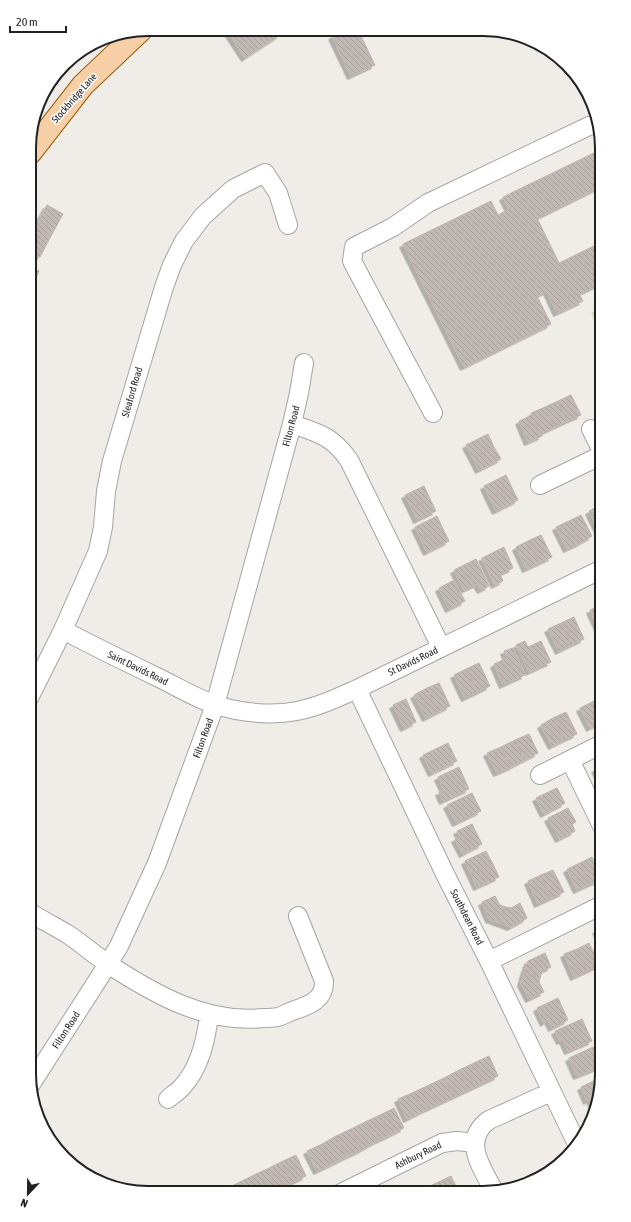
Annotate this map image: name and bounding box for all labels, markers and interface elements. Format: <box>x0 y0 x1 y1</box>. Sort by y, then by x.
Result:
scale bar <box>10 8 66 34</box>
text: 20 m <box>16 15 38 29</box>
street label: Stockbridge Lane <box>49 70 99 125</box>
street label: Sleaford Road <box>120 365 144 418</box>
street label: Filton Road <box>280 404 302 448</box>
street label: St Davids Road <box>386 644 440 678</box>
street label: Saint Davids Road <box>106 649 170 687</box>
street label: Filton Road <box>191 716 215 760</box>
street label: Southdean Road <box>448 887 486 947</box>
street label: Filton Road <box>50 1009 82 1051</box>
street label: Ashbury Road <box>393 1139 443 1171</box>
north arrow <box>8 1174 48 1214</box>
text: N <box>19 1196 30 1210</box>

